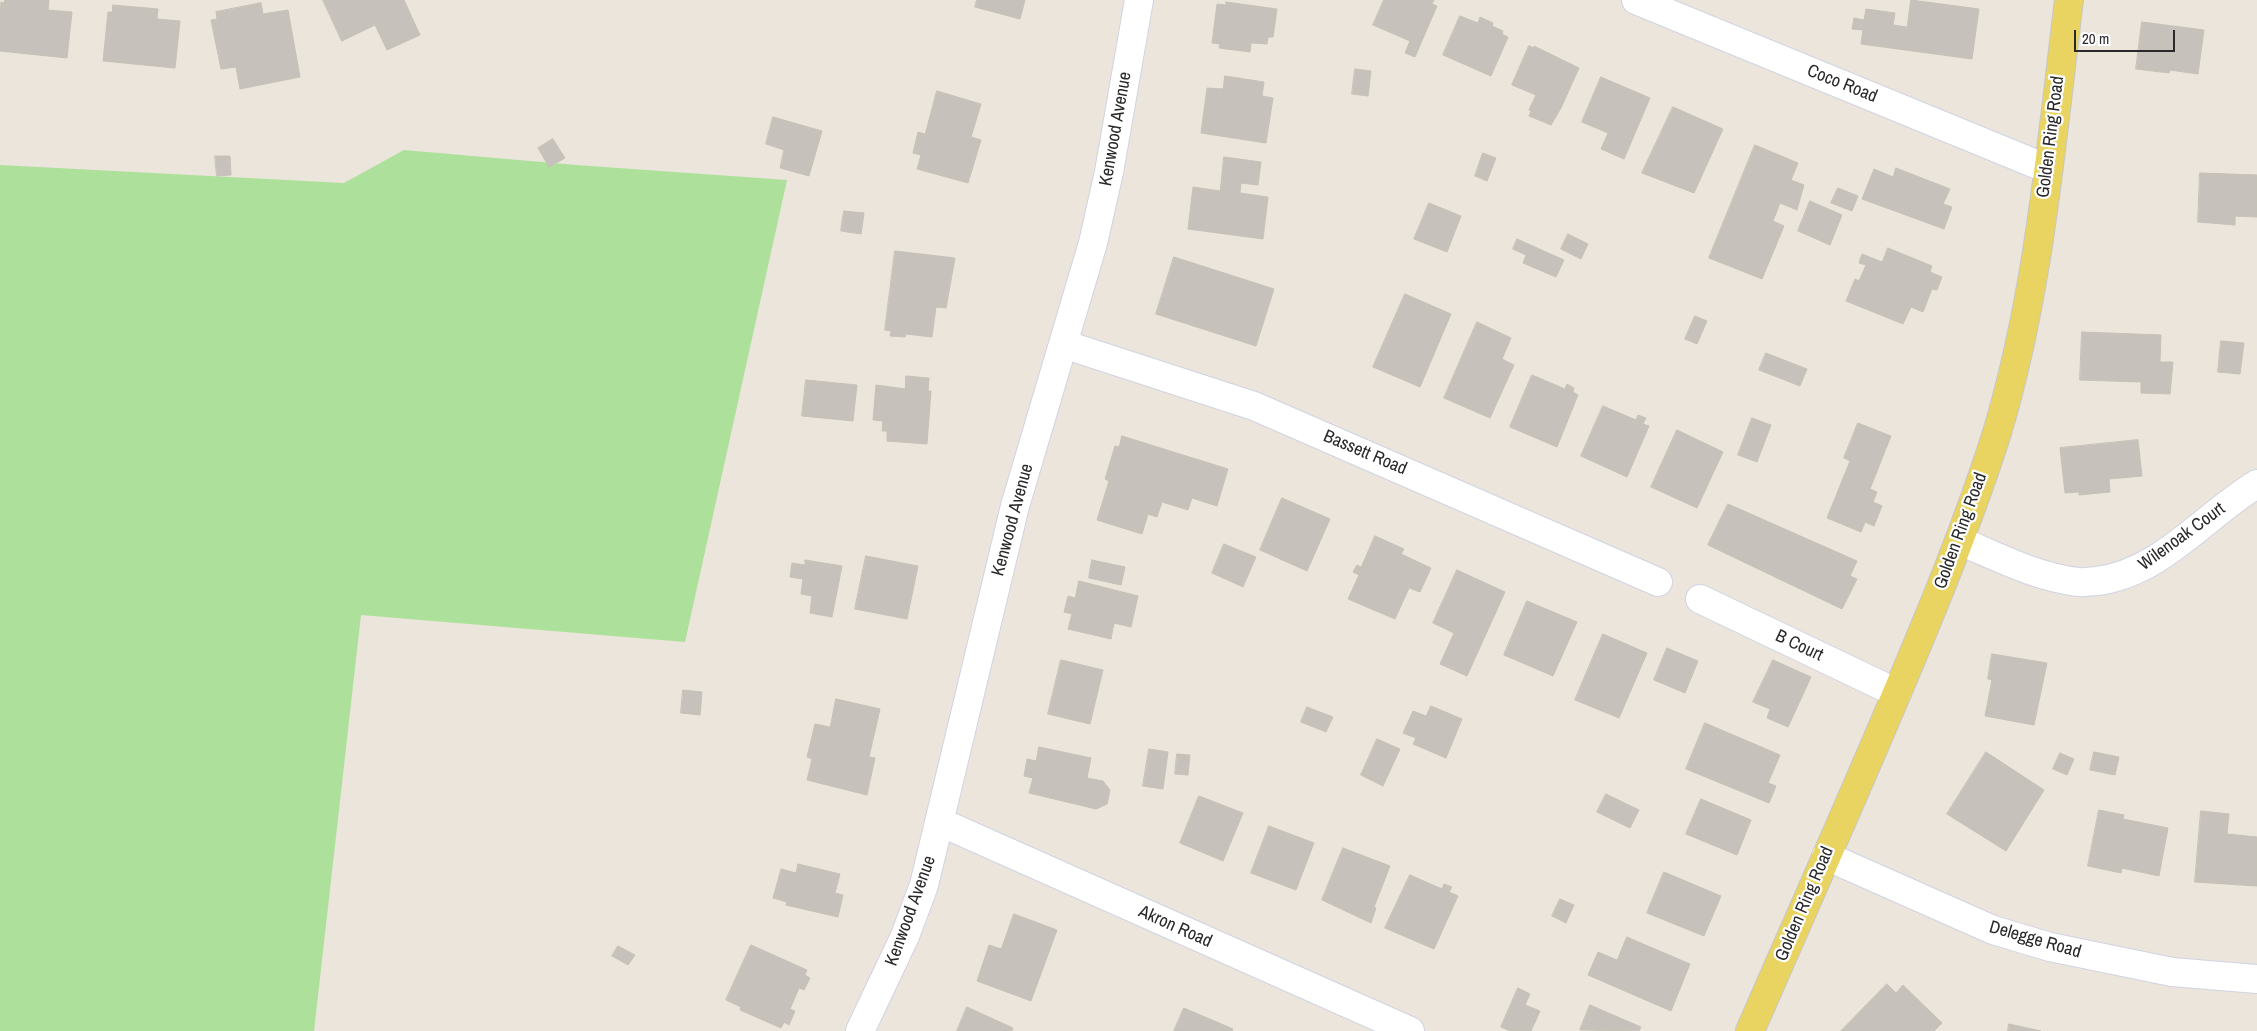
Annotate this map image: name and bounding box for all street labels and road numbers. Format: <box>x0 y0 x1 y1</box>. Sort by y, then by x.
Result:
street label: Coco Road <box>1804 60 1880 108</box>
street label: Kenwood Avenue <box>1095 70 1137 188</box>
street label: Golden Ring Road <box>2033 75 2069 199</box>
street label: Bassett Road <box>1320 426 1410 480</box>
street label: Kenwood Avenue <box>988 461 1038 579</box>
street label: Golden Ring Road <box>1930 470 1992 592</box>
street label: Wilenoak Court <box>2135 498 2229 576</box>
street label: B Court <box>1772 626 1826 666</box>
street label: Golden Ring Road <box>1771 844 1839 964</box>
street label: Kenwood Avenue <box>881 853 941 969</box>
street label: Akron Road <box>1135 901 1215 953</box>
street label: Delegge Road <box>1987 917 2083 963</box>

